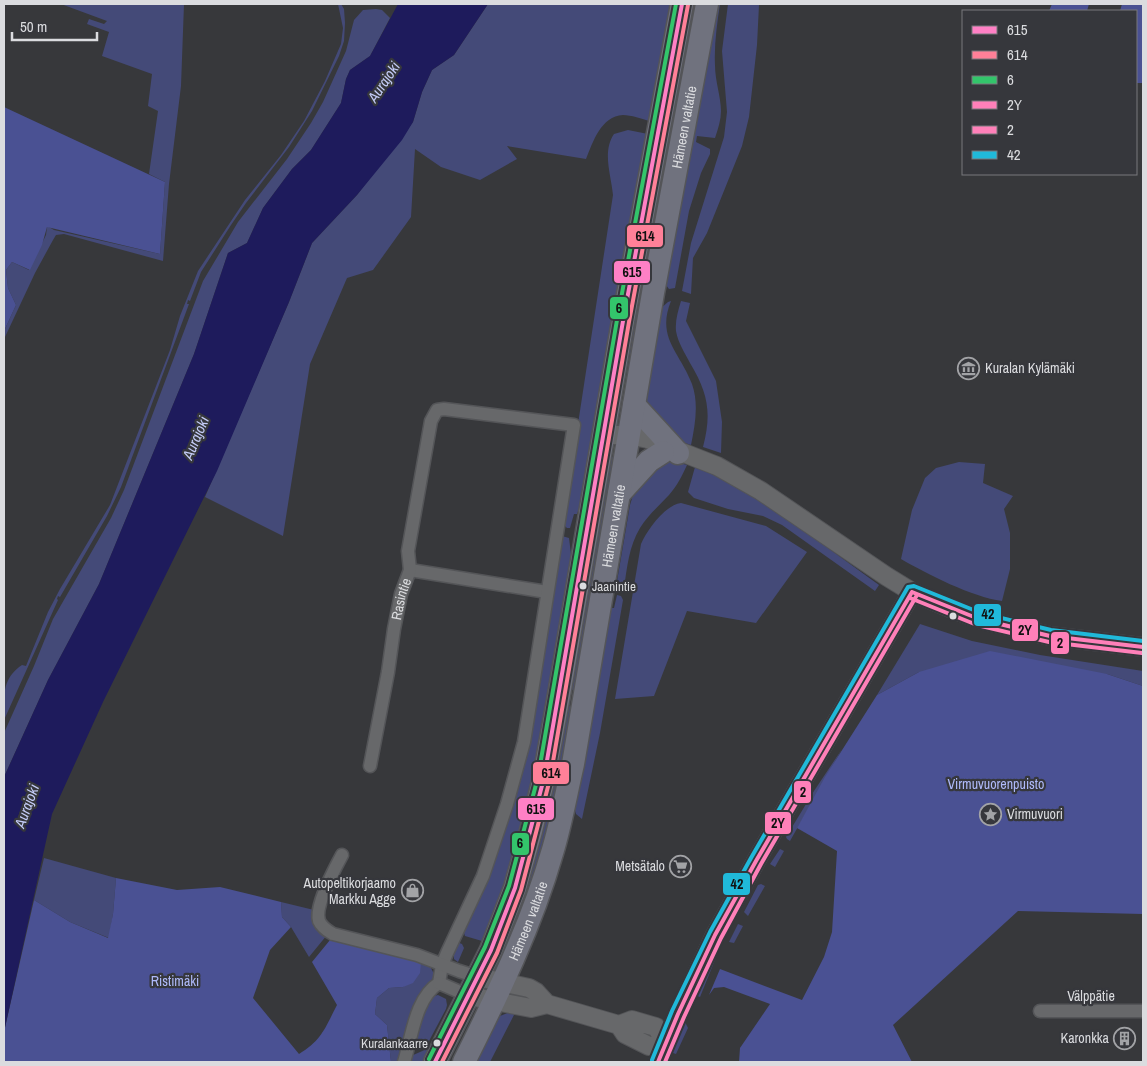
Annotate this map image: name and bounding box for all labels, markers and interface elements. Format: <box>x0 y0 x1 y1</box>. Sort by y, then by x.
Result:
scale bar <box>12 10 98 42</box>
legend <box>962 10 1137 175</box>
text: 50 m <box>20 16 47 37</box>
text: 615 <box>1007 19 1028 40</box>
text: 614 <box>1007 44 1028 65</box>
water label: Aurajoki <box>362 57 405 107</box>
text: 6 <box>1007 69 1014 90</box>
street label: Hämeen valtatie <box>667 84 701 170</box>
text: 2Y <box>1007 94 1023 115</box>
text: 2 <box>1007 119 1014 140</box>
text: 42 <box>1007 144 1021 165</box>
line badge: 614 <box>626 224 664 248</box>
text: 614 <box>635 227 655 245</box>
line badge: 615 <box>613 260 651 284</box>
text: 615 <box>622 263 642 281</box>
line badge: 6 <box>609 296 629 320</box>
text: 6 <box>616 299 622 317</box>
museum icon: Kuralan Kylämäki <box>957 356 981 380</box>
place label: Kuralan Kylämäki <box>985 359 1075 377</box>
water label: Aurajoki <box>177 412 214 464</box>
street label: Hämeen valtatie <box>598 483 629 569</box>
street label: Rasintie <box>387 575 415 621</box>
place label: Jaanintie <box>592 578 636 595</box>
marker: Jaanintie <box>578 581 588 591</box>
line badge: 42 <box>973 603 1002 627</box>
text: 42 <box>982 605 994 623</box>
unlabelled marker <box>948 611 958 621</box>
line badge: 2Y <box>1011 618 1039 642</box>
text: 2Y <box>1018 621 1032 639</box>
line badge: 2 <box>1050 631 1070 655</box>
text: 2 <box>1057 634 1063 652</box>
line badge: 614 <box>532 761 570 785</box>
text: 614 <box>541 764 561 782</box>
park label: Virmuvuorenpuisto <box>948 775 1044 793</box>
water label: Aurajoki <box>9 780 44 832</box>
line badge: 2 <box>793 780 812 804</box>
text: 2 <box>800 783 806 801</box>
line badge: 615 <box>517 797 555 821</box>
text: 615 <box>526 800 546 818</box>
place icon: Virmuvuori <box>979 802 1003 826</box>
place label: Virmuvuori <box>1007 805 1063 823</box>
line badge: 2Y <box>764 811 792 835</box>
text: 2Y <box>771 814 785 832</box>
line badge: 6 <box>511 832 530 856</box>
text: 6 <box>517 834 523 852</box>
supermarket icon: Metsätalo <box>669 854 693 878</box>
place label: Metsätalo <box>615 857 665 875</box>
line badge: 42 <box>722 872 751 896</box>
place label: Autopeltikorjaamo Markku Agge <box>302 874 396 908</box>
text: 42 <box>731 875 743 893</box>
shop icon: Autopeltikorjaamo Markku Agge <box>400 879 424 903</box>
street label: Hämeen valtatie <box>504 879 552 963</box>
park label: Ristimäki <box>151 972 199 990</box>
street label: Välppätie <box>1067 987 1115 1005</box>
building icon: Karonkka <box>1113 1026 1137 1050</box>
place label: Karonkka <box>1061 1029 1110 1047</box>
place label: Kuralankaarre <box>361 1035 428 1052</box>
marker: Kuralankaarre <box>432 1038 442 1048</box>

